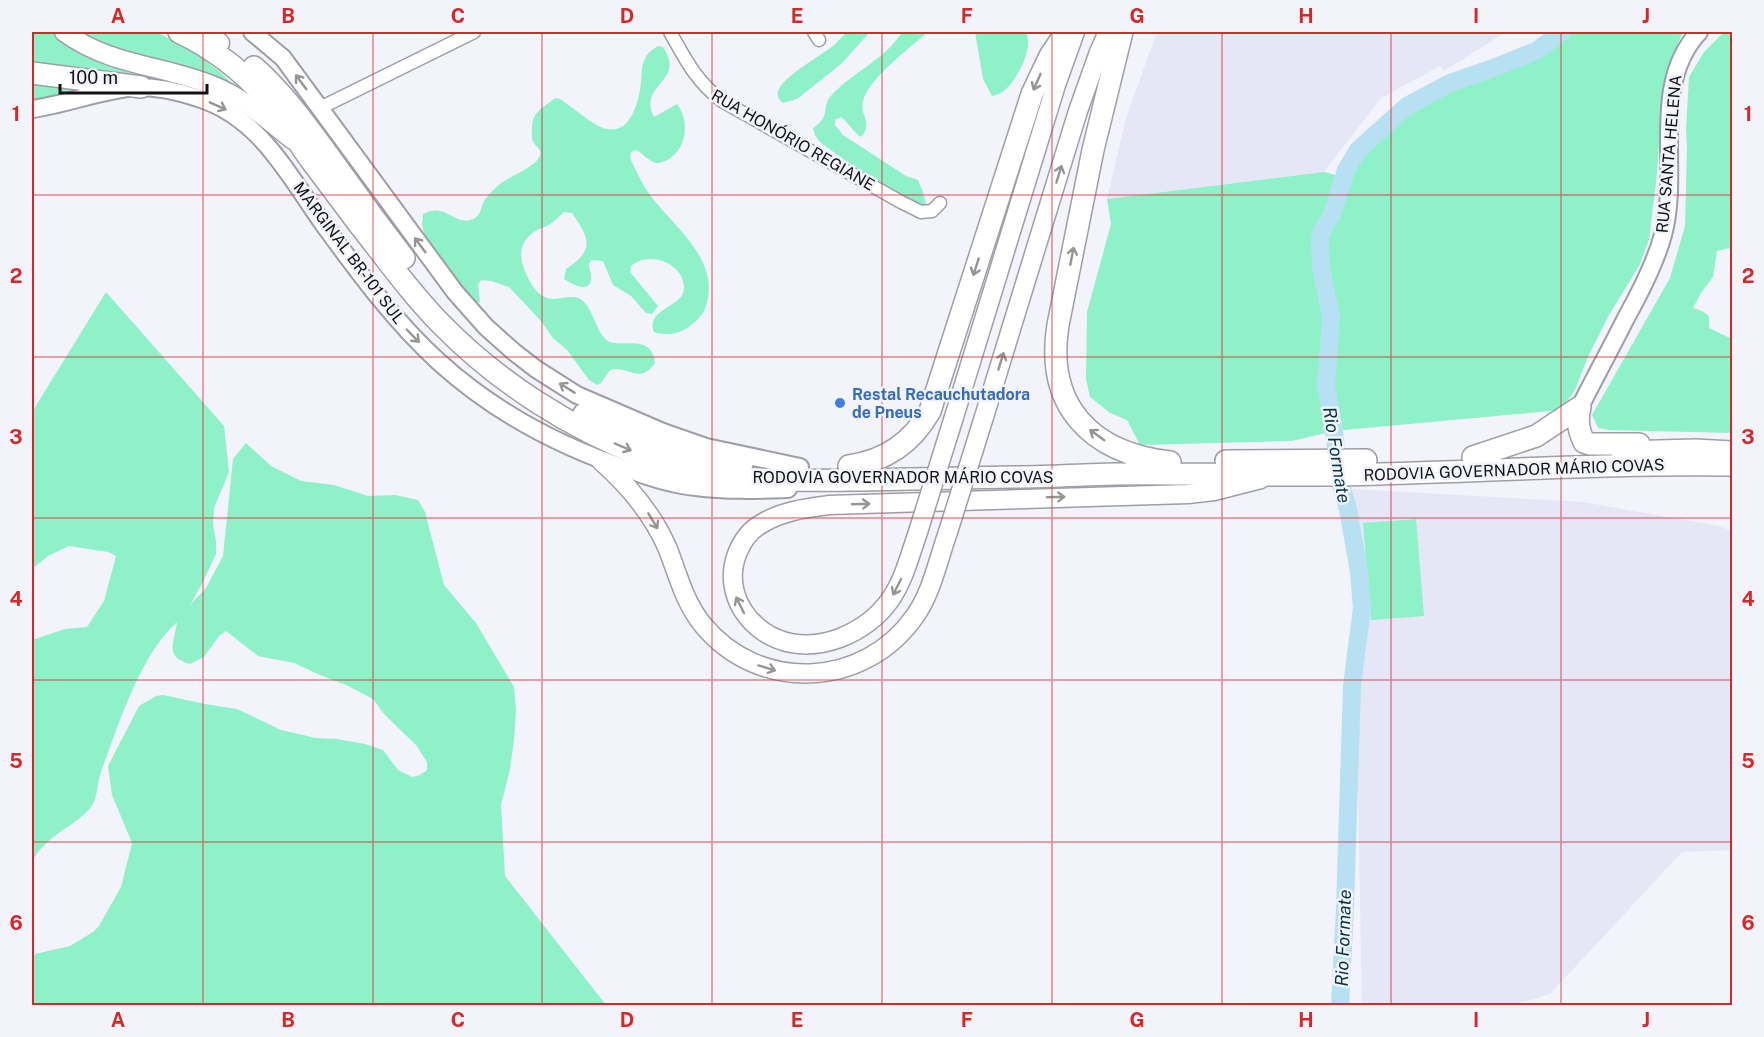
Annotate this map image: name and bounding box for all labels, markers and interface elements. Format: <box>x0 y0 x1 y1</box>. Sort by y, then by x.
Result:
text: A <box>111 4 125 28</box>
text: B <box>281 4 295 28</box>
text: C <box>451 4 465 28</box>
text: D <box>620 4 634 28</box>
text: E <box>791 4 803 28</box>
text: F <box>961 4 973 28</box>
text: G <box>1129 4 1145 28</box>
text: H <box>1298 4 1314 28</box>
text: I <box>1473 4 1479 28</box>
text: J <box>1642 4 1650 28</box>
scale bar <box>60 57 207 95</box>
text: 100 m <box>69 67 118 88</box>
one-way arrow <box>1031 73 1042 91</box>
one-way arrow <box>294 74 307 90</box>
street label: RUA SANTA HELENA <box>1653 74 1685 234</box>
street label: RUA HONÓRIO REGIANE <box>708 85 879 195</box>
one-way arrow <box>208 101 226 112</box>
text: 1 <box>12 102 20 126</box>
text: 1 <box>1744 102 1752 126</box>
one-way arrow <box>1054 165 1065 184</box>
street label: MARGINAL BR-101 SUL <box>289 178 409 328</box>
one-way arrow <box>413 237 426 253</box>
one-way arrow <box>1067 246 1078 266</box>
one-way arrow <box>970 258 981 277</box>
text: 2 <box>10 264 22 288</box>
text: 2 <box>1742 264 1754 288</box>
one-way arrow <box>406 329 421 344</box>
one-way arrow <box>996 352 1007 371</box>
one-way arrow <box>558 382 575 395</box>
place label: Restal Recauchutadora de Pneus <box>852 385 1030 422</box>
marker: Restal Recauchutadora de Pneus <box>833 396 847 410</box>
water label: Rio Formate <box>1319 405 1355 505</box>
text: 3 <box>9 425 23 449</box>
text: 3 <box>1741 425 1755 449</box>
one-way arrow <box>1089 429 1105 441</box>
one-way arrow <box>614 442 632 454</box>
street label: RODOVIA GOVERNADOR MÁRIO COVAS <box>1363 454 1665 485</box>
street label: RODOVIA GOVERNADOR MÁRIO COVAS <box>752 467 1054 487</box>
one-way arrow <box>1046 492 1066 503</box>
one-way arrow <box>851 498 871 510</box>
one-way arrow <box>647 512 659 529</box>
one-way arrow <box>891 578 903 596</box>
text: 4 <box>9 587 23 611</box>
text: 4 <box>1741 587 1755 611</box>
one-way arrow <box>734 596 746 614</box>
one-way arrow <box>757 663 776 674</box>
text: 5 <box>9 749 23 773</box>
text: 5 <box>1741 749 1755 773</box>
water label: Rio Formate <box>1331 889 1355 987</box>
text: 6 <box>9 911 23 935</box>
text: 6 <box>1741 911 1755 935</box>
text: A <box>111 1008 125 1032</box>
text: B <box>281 1008 295 1032</box>
text: C <box>451 1008 465 1032</box>
text: D <box>620 1008 634 1032</box>
text: E <box>791 1008 803 1032</box>
text: F <box>961 1008 973 1032</box>
text: G <box>1129 1008 1145 1032</box>
text: H <box>1298 1008 1314 1032</box>
text: I <box>1473 1008 1479 1032</box>
text: J <box>1642 1008 1650 1032</box>

